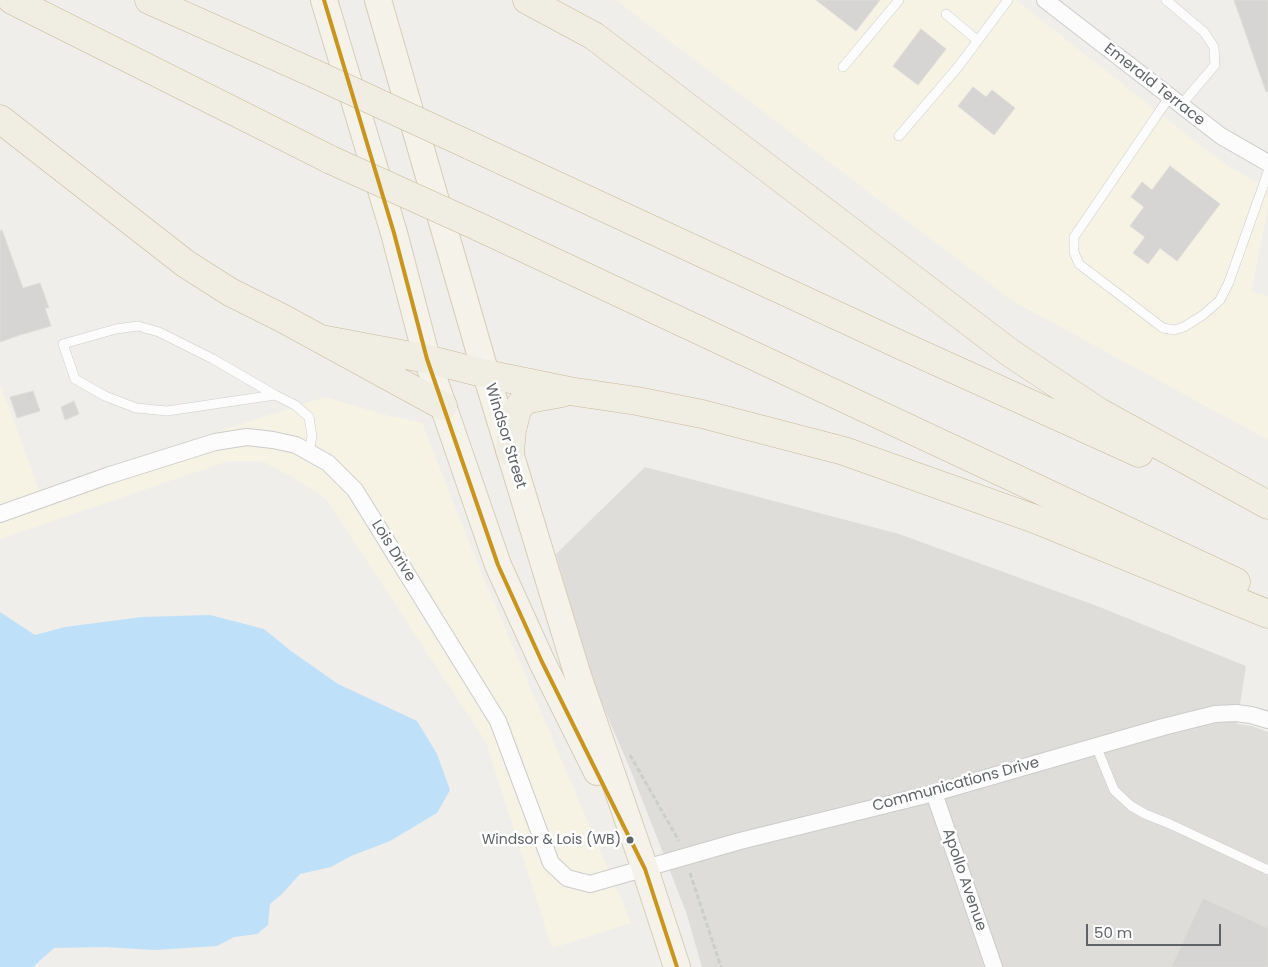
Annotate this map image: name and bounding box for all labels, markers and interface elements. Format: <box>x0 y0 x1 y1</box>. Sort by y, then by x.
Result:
street label: Emerald Terrace <box>1100 40 1208 130</box>
street label: Windsor Street <box>480 381 530 491</box>
street label: Lois Drive <box>367 517 419 585</box>
street label: Communications Drive <box>871 754 1041 816</box>
street label: Apollo Avenue <box>938 826 990 934</box>
place label: Windsor & Lois (WB) <box>482 832 621 848</box>
marker: Windsor & Lois (WB) <box>625 835 635 845</box>
scale bar <box>1088 914 1223 946</box>
text: 50 m <box>1094 922 1132 943</box>

